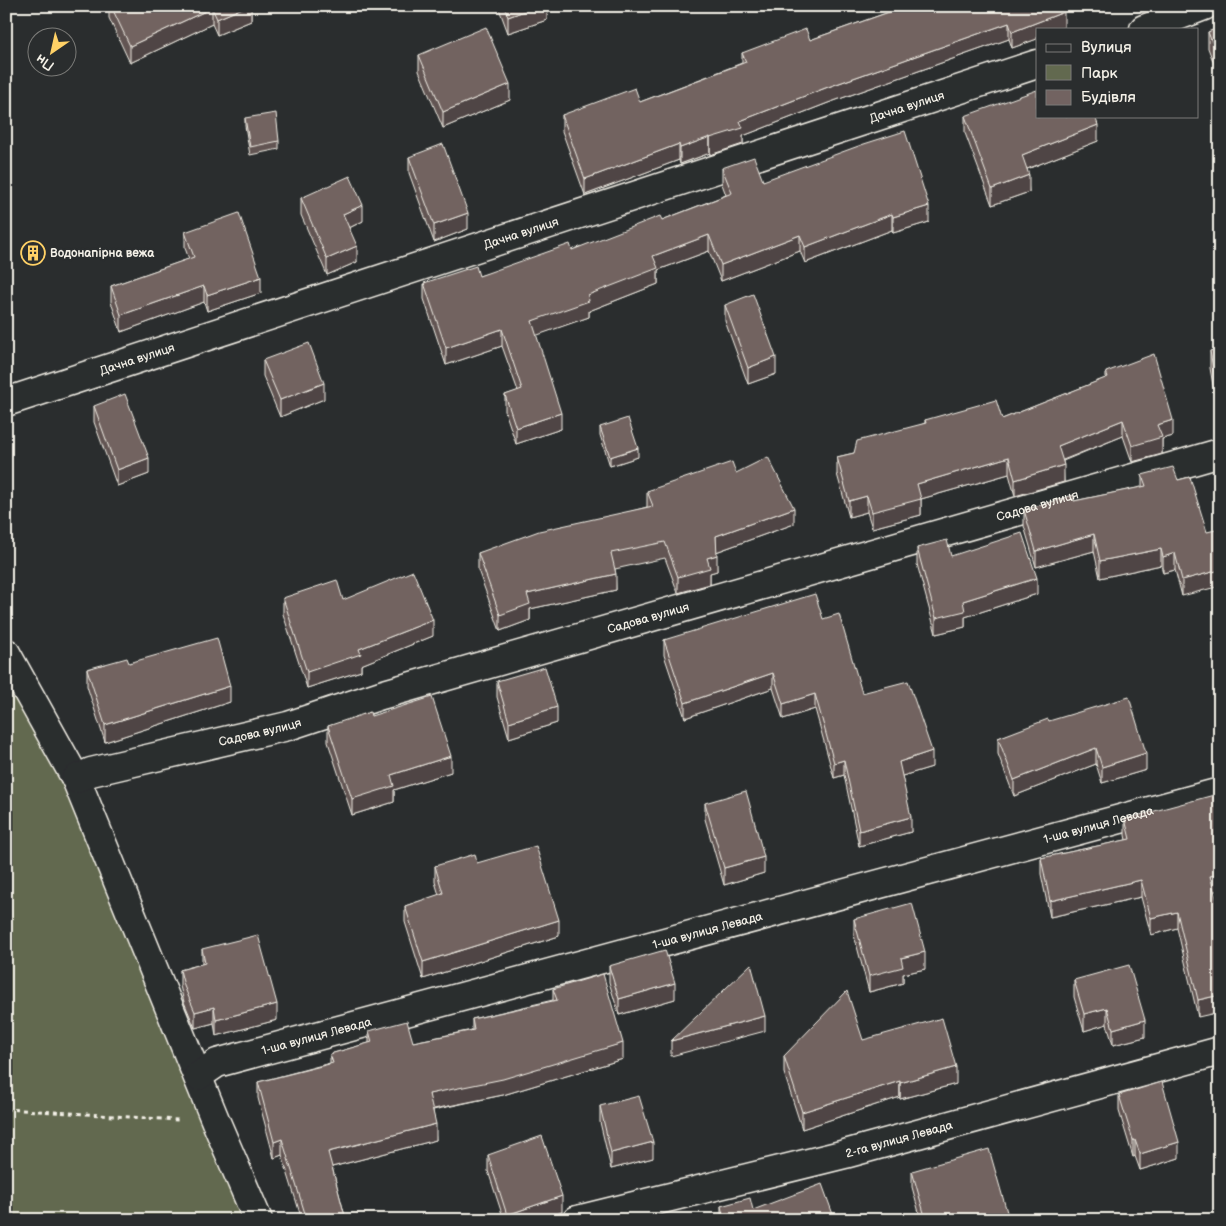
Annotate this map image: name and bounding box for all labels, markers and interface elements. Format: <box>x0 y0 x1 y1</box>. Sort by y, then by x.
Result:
north arrow <box>28 28 78 78</box>
legend <box>1036 28 1198 118</box>
text: Вулиця <box>1081 38 1132 57</box>
text: Пн <box>33 50 58 75</box>
text: Парк <box>1081 64 1118 83</box>
street label: Дачна вулиця <box>868 88 947 126</box>
text: Будівля <box>1081 88 1136 107</box>
street label: Дачна вулиця <box>482 214 561 253</box>
building icon: Водонапірна вежа <box>20 240 46 266</box>
place label: Водонапірна вежа <box>50 246 155 261</box>
street label: Дачна вулиця <box>98 340 177 379</box>
street label: Садова вулиця <box>995 487 1080 525</box>
street label: Садова вулиця <box>606 599 691 637</box>
street label: Садова вулиця <box>217 715 304 750</box>
street label: 1-ша вулиця Левада <box>1042 803 1155 847</box>
street label: 1-ша вулиця Левада <box>651 909 764 953</box>
street label: 1-ша вулиця Левада <box>260 1015 373 1059</box>
street label: 2-га вулиця Левада <box>844 1118 954 1162</box>

